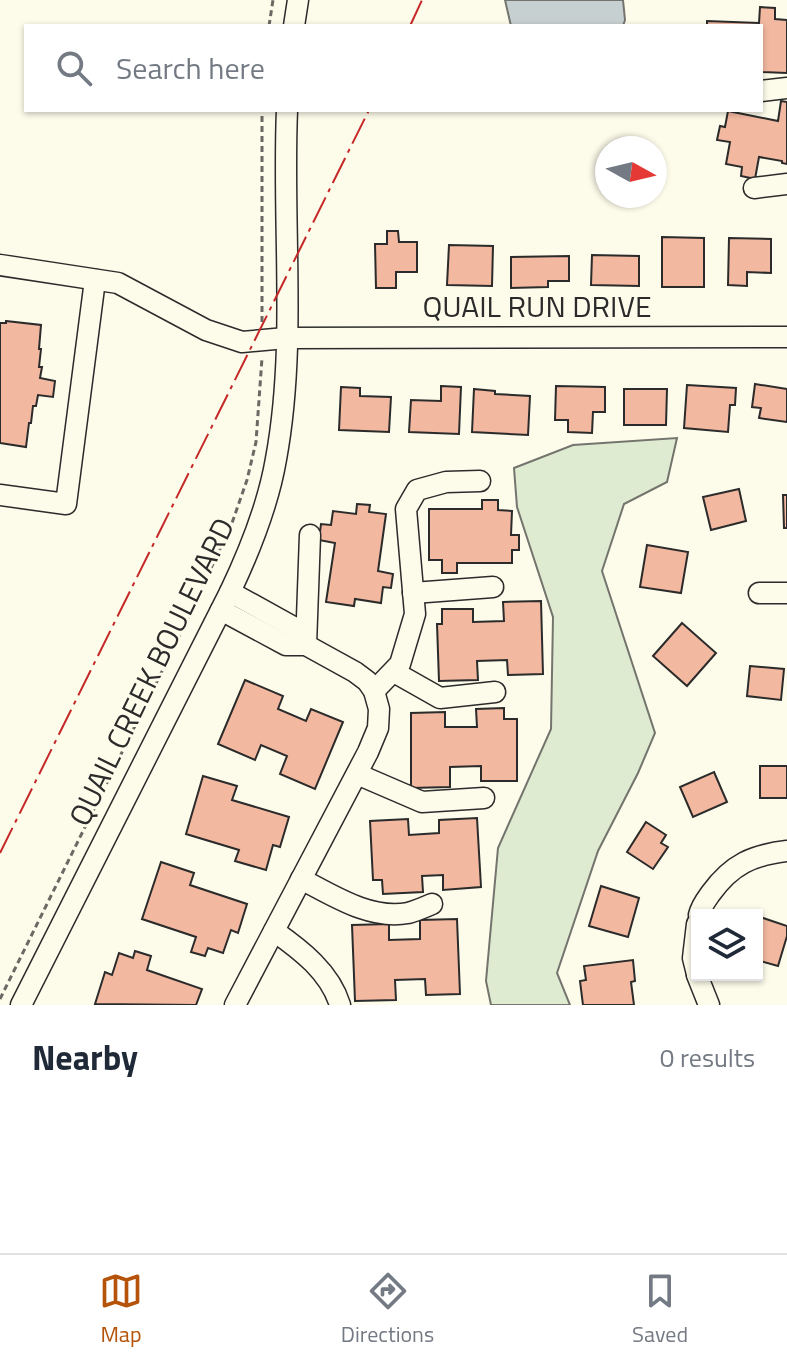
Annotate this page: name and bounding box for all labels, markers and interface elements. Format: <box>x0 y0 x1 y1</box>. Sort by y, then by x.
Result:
search box <box>24 24 763 112</box>
text: Search here <box>116 45 265 91</box>
icon: search <box>52 46 96 90</box>
north arrow <box>595 136 667 208</box>
street label: QUAIL RUN DRIVE <box>422 283 652 329</box>
street label: QUAIL CREEK BOULEVARD <box>56 510 246 833</box>
map controls <box>691 909 763 981</box>
button: layers <box>691 909 763 981</box>
text: Nearby <box>32 1031 138 1083</box>
text: 0 results <box>660 1038 755 1077</box>
tab: Map <box>99 1269 143 1351</box>
tab: Directions <box>341 1269 434 1351</box>
tab: Saved <box>632 1269 688 1351</box>

